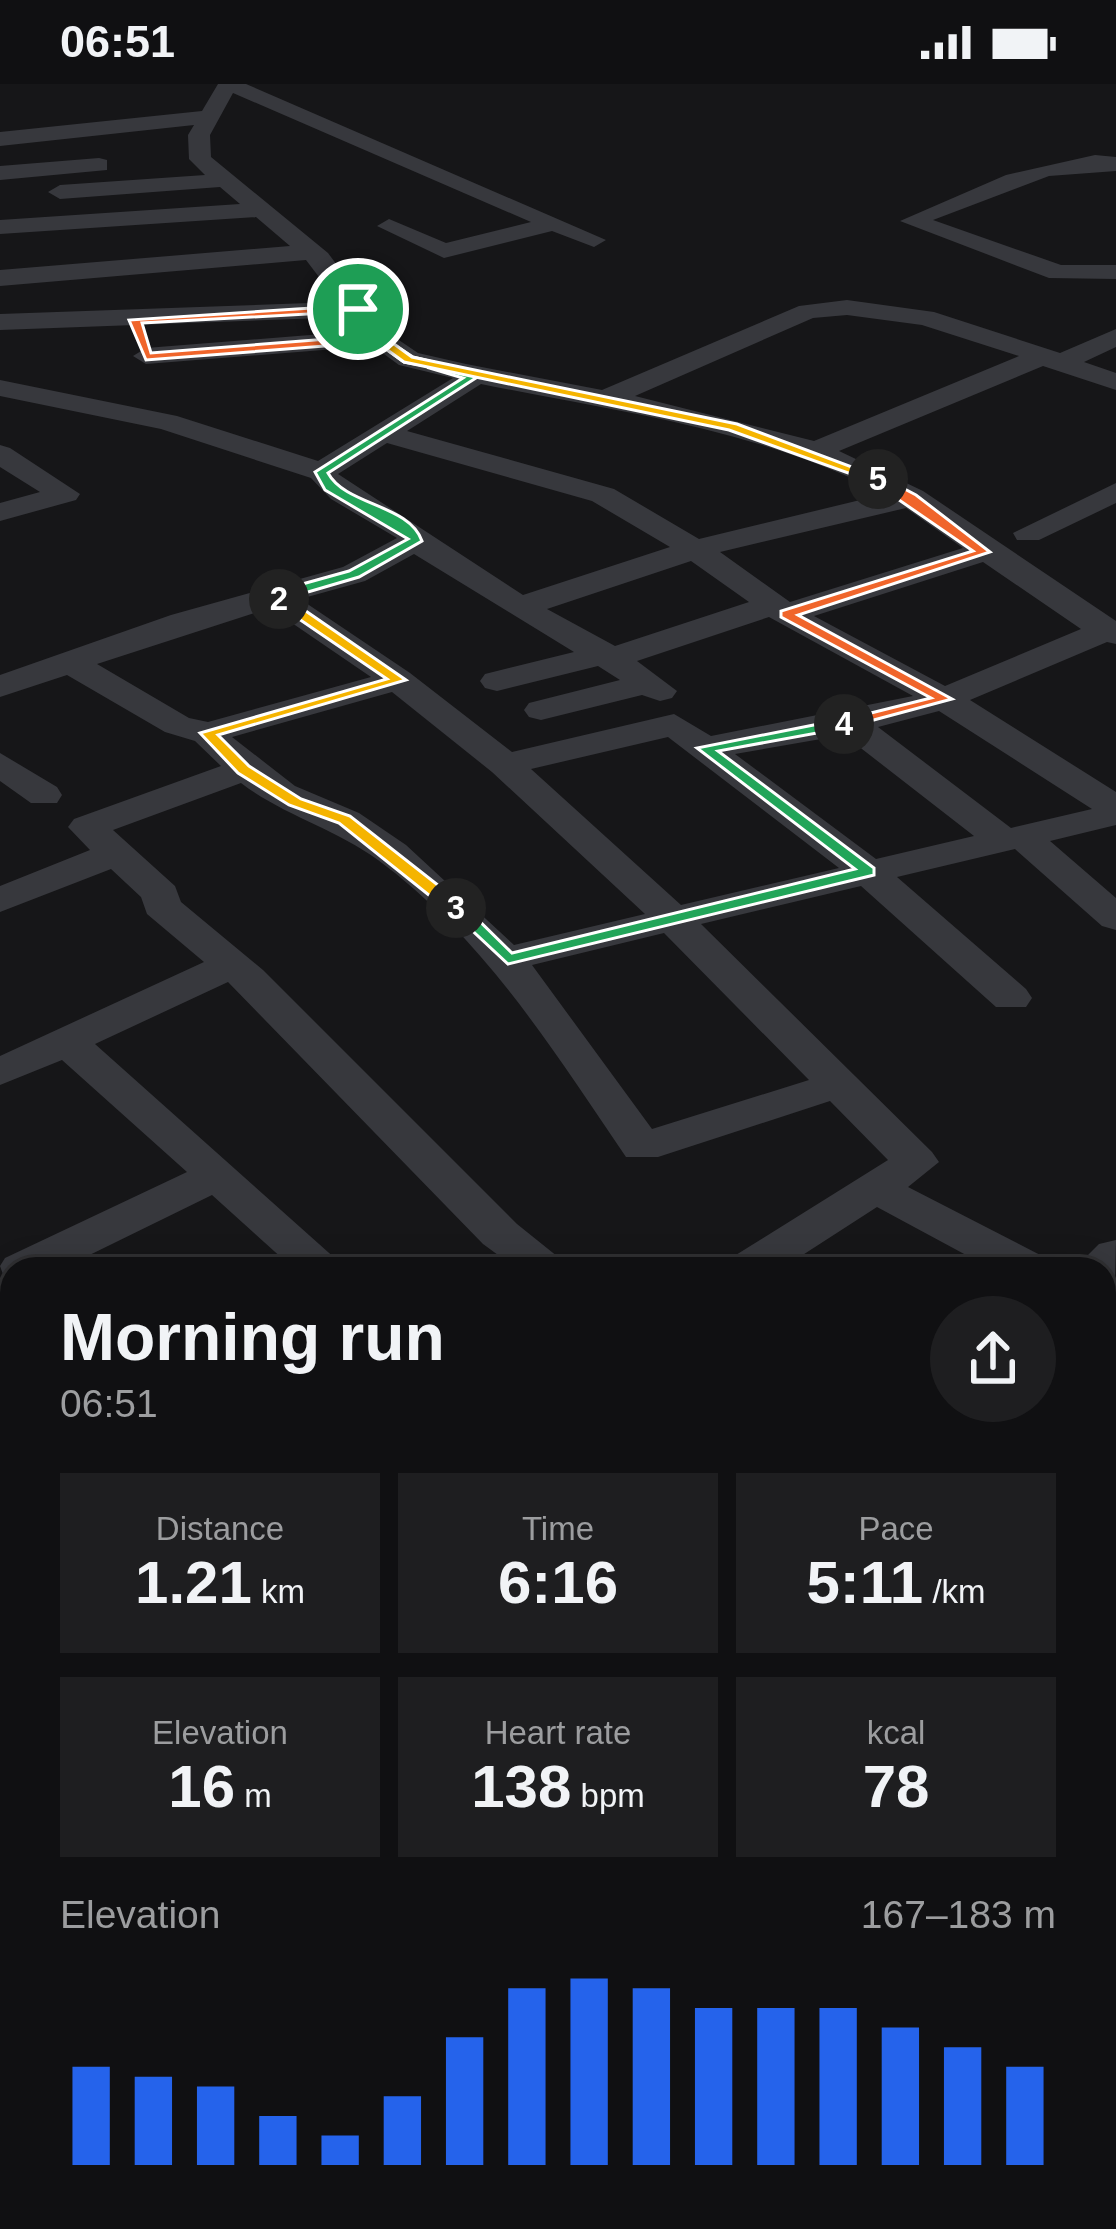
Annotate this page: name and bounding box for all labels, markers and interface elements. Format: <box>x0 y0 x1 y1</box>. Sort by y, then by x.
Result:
text: 06:51 <box>60 16 175 67</box>
pin <box>307 258 409 360</box>
icon: arrive <box>325 276 391 342</box>
pin: 5 <box>848 449 908 509</box>
text: 5 <box>869 460 887 497</box>
pin: 2 <box>249 569 309 629</box>
text: 2 <box>270 580 288 617</box>
pin: 4 <box>814 694 874 754</box>
text: 4 <box>835 705 853 742</box>
pin: 3 <box>426 878 486 938</box>
text: 3 <box>447 889 465 926</box>
button: share <box>930 1296 1056 1422</box>
text: Morning run <box>60 1300 445 1374</box>
text: 06:51 <box>60 1382 158 1425</box>
text: Distance <box>156 1510 284 1547</box>
text: Time <box>522 1510 594 1547</box>
text: Pace <box>858 1510 934 1547</box>
text: 1.21 <box>135 1549 252 1616</box>
text: 6:16 <box>498 1549 618 1616</box>
text: 5:11 <box>806 1549 923 1616</box>
text: km <box>252 1573 305 1610</box>
text: /km <box>923 1573 986 1610</box>
text: Elevation <box>152 1714 288 1751</box>
text: Heart rate <box>485 1714 631 1751</box>
text: kcal <box>867 1714 925 1751</box>
text: 16 <box>168 1753 235 1820</box>
text: 138 <box>471 1753 571 1820</box>
text: 78 <box>863 1753 929 1820</box>
text: m <box>235 1777 272 1814</box>
text: bpm <box>571 1777 645 1814</box>
text: Elevation <box>60 1893 220 1936</box>
text: 167–183 m <box>861 1893 1056 1936</box>

